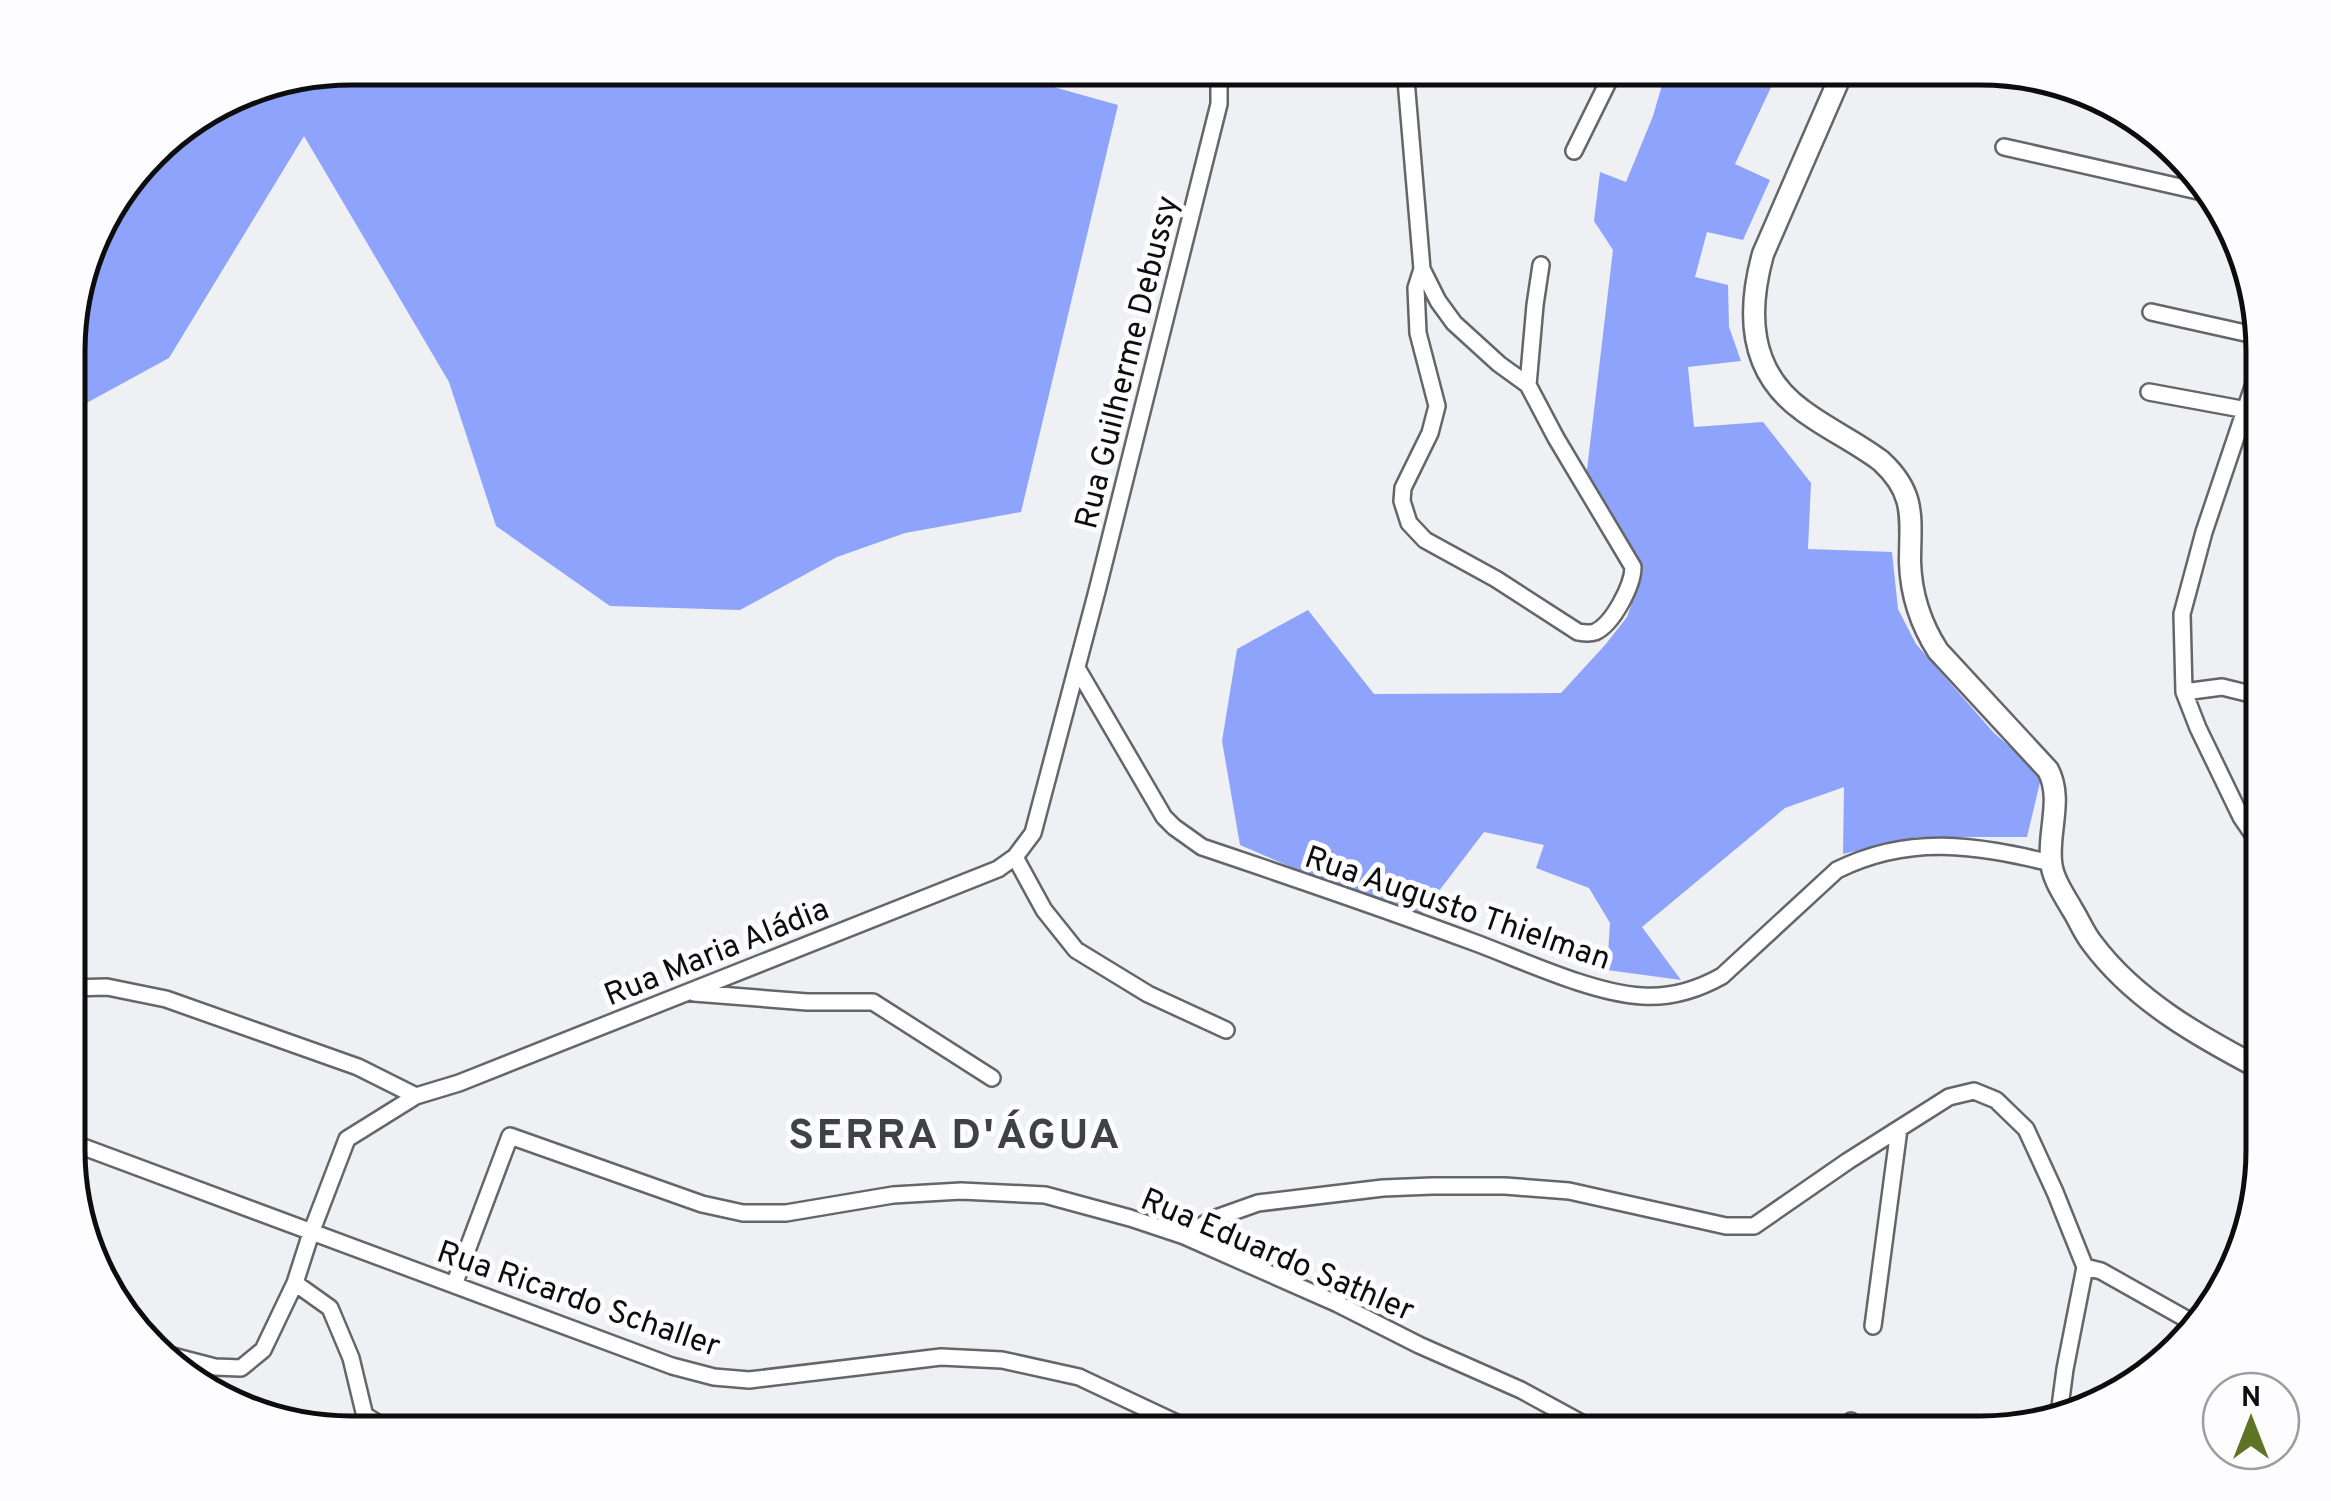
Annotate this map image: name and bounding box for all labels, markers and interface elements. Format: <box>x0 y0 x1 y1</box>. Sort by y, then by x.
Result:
street label: Rua Guilherme Debussy <box>1068 192 1190 533</box>
street label: Rua Augusto Thielman <box>1299 839 1615 981</box>
street label: Rua Maria Aládia <box>599 891 835 1017</box>
district label: SERRA D'ÁGUA <box>788 1109 1122 1164</box>
street label: Rua Eduardo Sathler <box>1134 1181 1420 1332</box>
street label: Rua Ricardo Schaller <box>431 1234 725 1368</box>
north arrow <box>2201 1371 2301 1471</box>
text: N <box>2241 1381 2261 1417</box>

